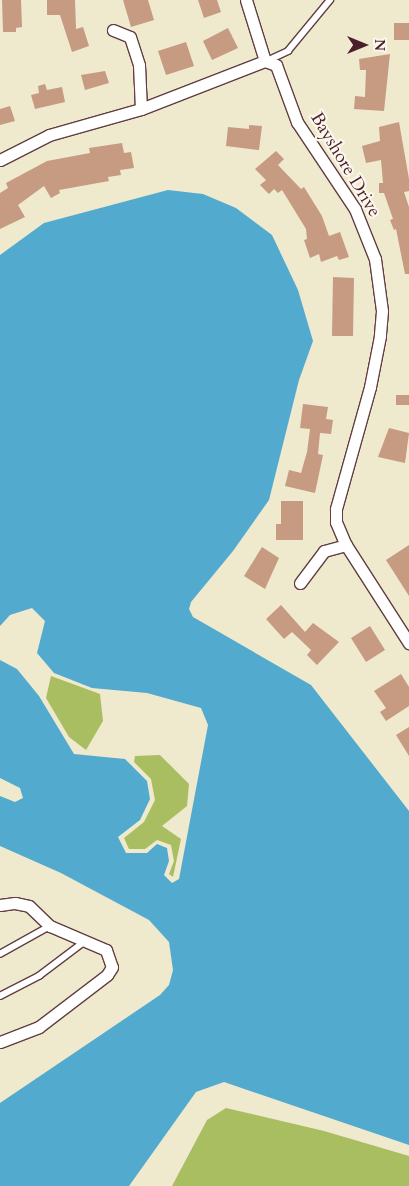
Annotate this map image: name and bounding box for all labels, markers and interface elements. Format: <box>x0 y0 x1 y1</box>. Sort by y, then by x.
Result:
north arrow <box>339 20 389 70</box>
text: N <box>370 39 389 51</box>
street label: Bayshore Drive <box>305 109 385 221</box>

